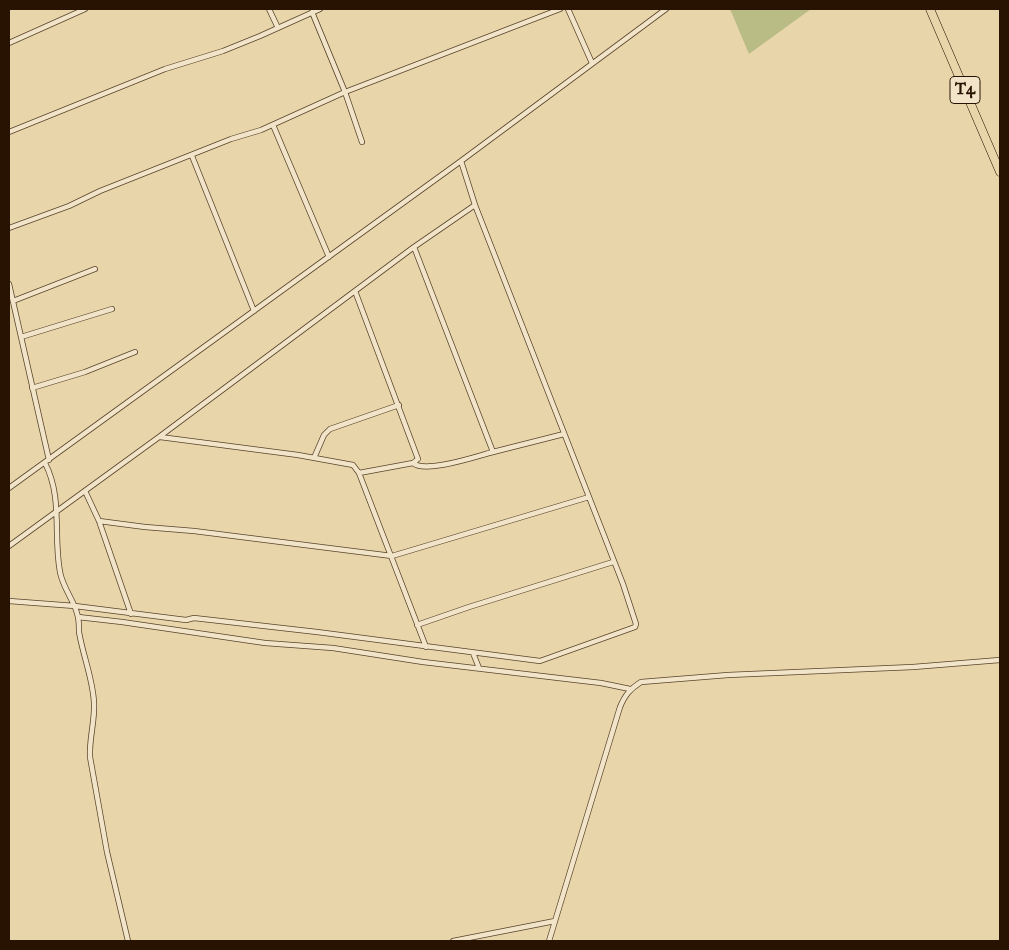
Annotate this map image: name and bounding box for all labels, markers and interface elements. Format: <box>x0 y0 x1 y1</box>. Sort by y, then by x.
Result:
road number: T4 <box>950 76 980 104</box>

